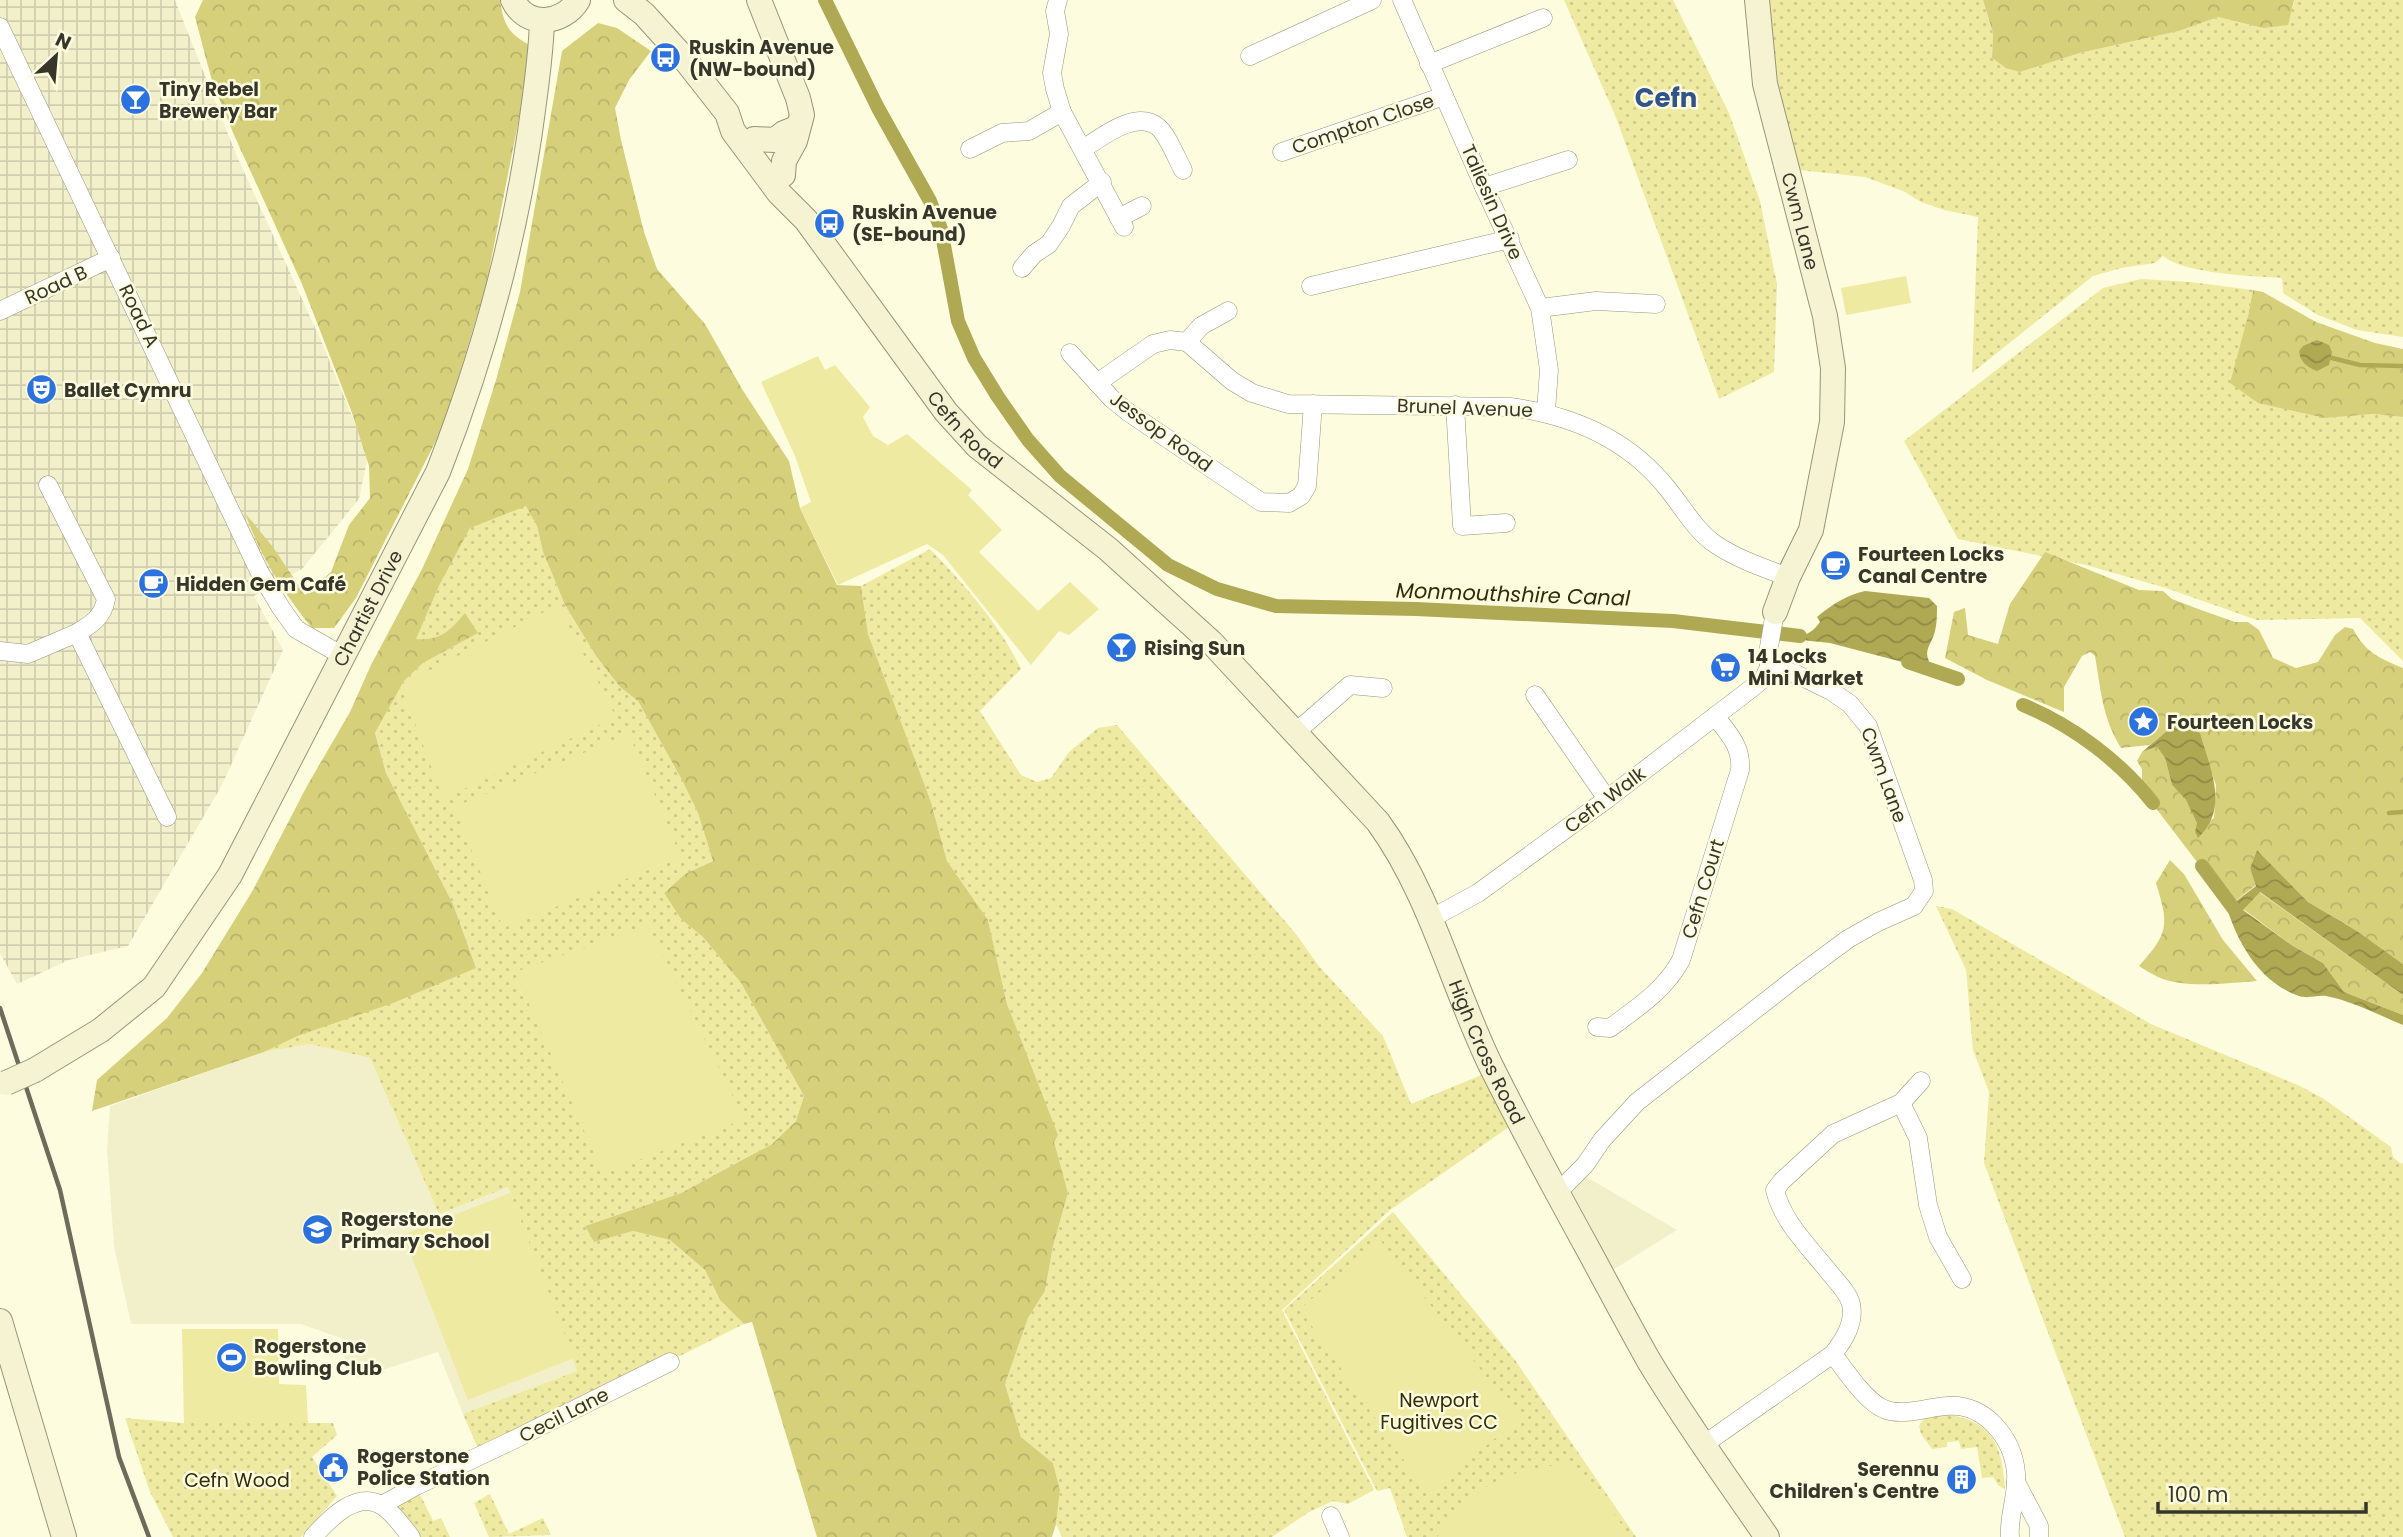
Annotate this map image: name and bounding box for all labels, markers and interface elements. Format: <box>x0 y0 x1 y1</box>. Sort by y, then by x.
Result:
north arrow <box>21 21 91 91</box>
text: N <box>51 26 76 56</box>
place label: Ruskin Avenue (NW-bound) <box>689 34 834 83</box>
bus stop icon: Ruskin Avenue (NW-bound) <box>649 41 683 75</box>
place label: Tiny Rebel Brewery Bar <box>159 76 277 125</box>
district label: Cefn <box>1635 80 1697 116</box>
bar icon: Tiny Rebel Brewery Bar <box>119 83 153 117</box>
street label: Compton Close <box>1288 87 1438 161</box>
street label: Taliesin Drive <box>1455 140 1529 264</box>
street label: Cwm Lane <box>1775 169 1826 273</box>
place label: Ruskin Avenue (SE-bound) <box>852 199 997 248</box>
bus stop icon: Ruskin Avenue (SE-bound) <box>812 206 846 240</box>
street label: Road B <box>20 259 92 311</box>
street label: Road A <box>112 280 166 352</box>
theatre icon: Ballet Cymru <box>24 373 58 407</box>
place label: Ballet Cymru <box>64 377 192 404</box>
street label: Cefn Road <box>921 385 1009 475</box>
street label: Jessop Road <box>1104 385 1218 479</box>
street label: Brunel Avenue <box>1397 392 1533 424</box>
place label: Fourteen Locks Canal Centre <box>1858 541 2004 590</box>
street label: Chartist Drive <box>326 545 409 671</box>
cafe icon: Fourteen Locks Canal Centre <box>1818 548 1852 582</box>
cafe icon: Hidden Gem Café <box>136 567 170 601</box>
place label: Hidden Gem Café <box>176 571 346 598</box>
water label: Monmouthshire Canal <box>1395 575 1631 613</box>
bar icon: Rising Sun <box>1104 631 1138 665</box>
place label: Rising Sun <box>1144 635 1245 662</box>
place label: 14 Locks Mini Market <box>1748 643 1863 692</box>
supermarket icon: 14 Locks Mini Market <box>1708 650 1742 684</box>
place icon: Fourteen Locks <box>2127 705 2161 739</box>
place label: Fourteen Locks <box>2167 709 2313 736</box>
street label: Cwm Lane <box>1854 723 1914 827</box>
street label: Cefn Walk <box>1559 760 1652 840</box>
street label: Cefn Court <box>1675 836 1731 942</box>
street label: High Cross Road <box>1442 976 1532 1129</box>
place label: Rogerstone Primary School <box>341 1206 490 1255</box>
school or university icon: Rogerstone Primary School <box>301 1213 335 1247</box>
place label: Rogerstone Bowling Club <box>254 1333 382 1382</box>
sports icon: Rogerstone Bowling Club <box>214 1340 248 1374</box>
street label: Cecil Lane <box>514 1381 614 1449</box>
park label: Newport Fugitives CC <box>1380 1387 1498 1436</box>
place label: Rogerstone Police Station <box>357 1443 490 1492</box>
public building icon: Rogerstone Police Station <box>317 1450 351 1484</box>
place label: Serennu Children's Centre <box>1770 1456 1939 1505</box>
building icon: Serennu Children's Centre <box>1945 1463 1979 1497</box>
park label: Cefn Wood <box>184 1467 290 1494</box>
scale bar <box>2158 1470 2366 1514</box>
text: 100 m <box>2168 1480 2228 1509</box>

